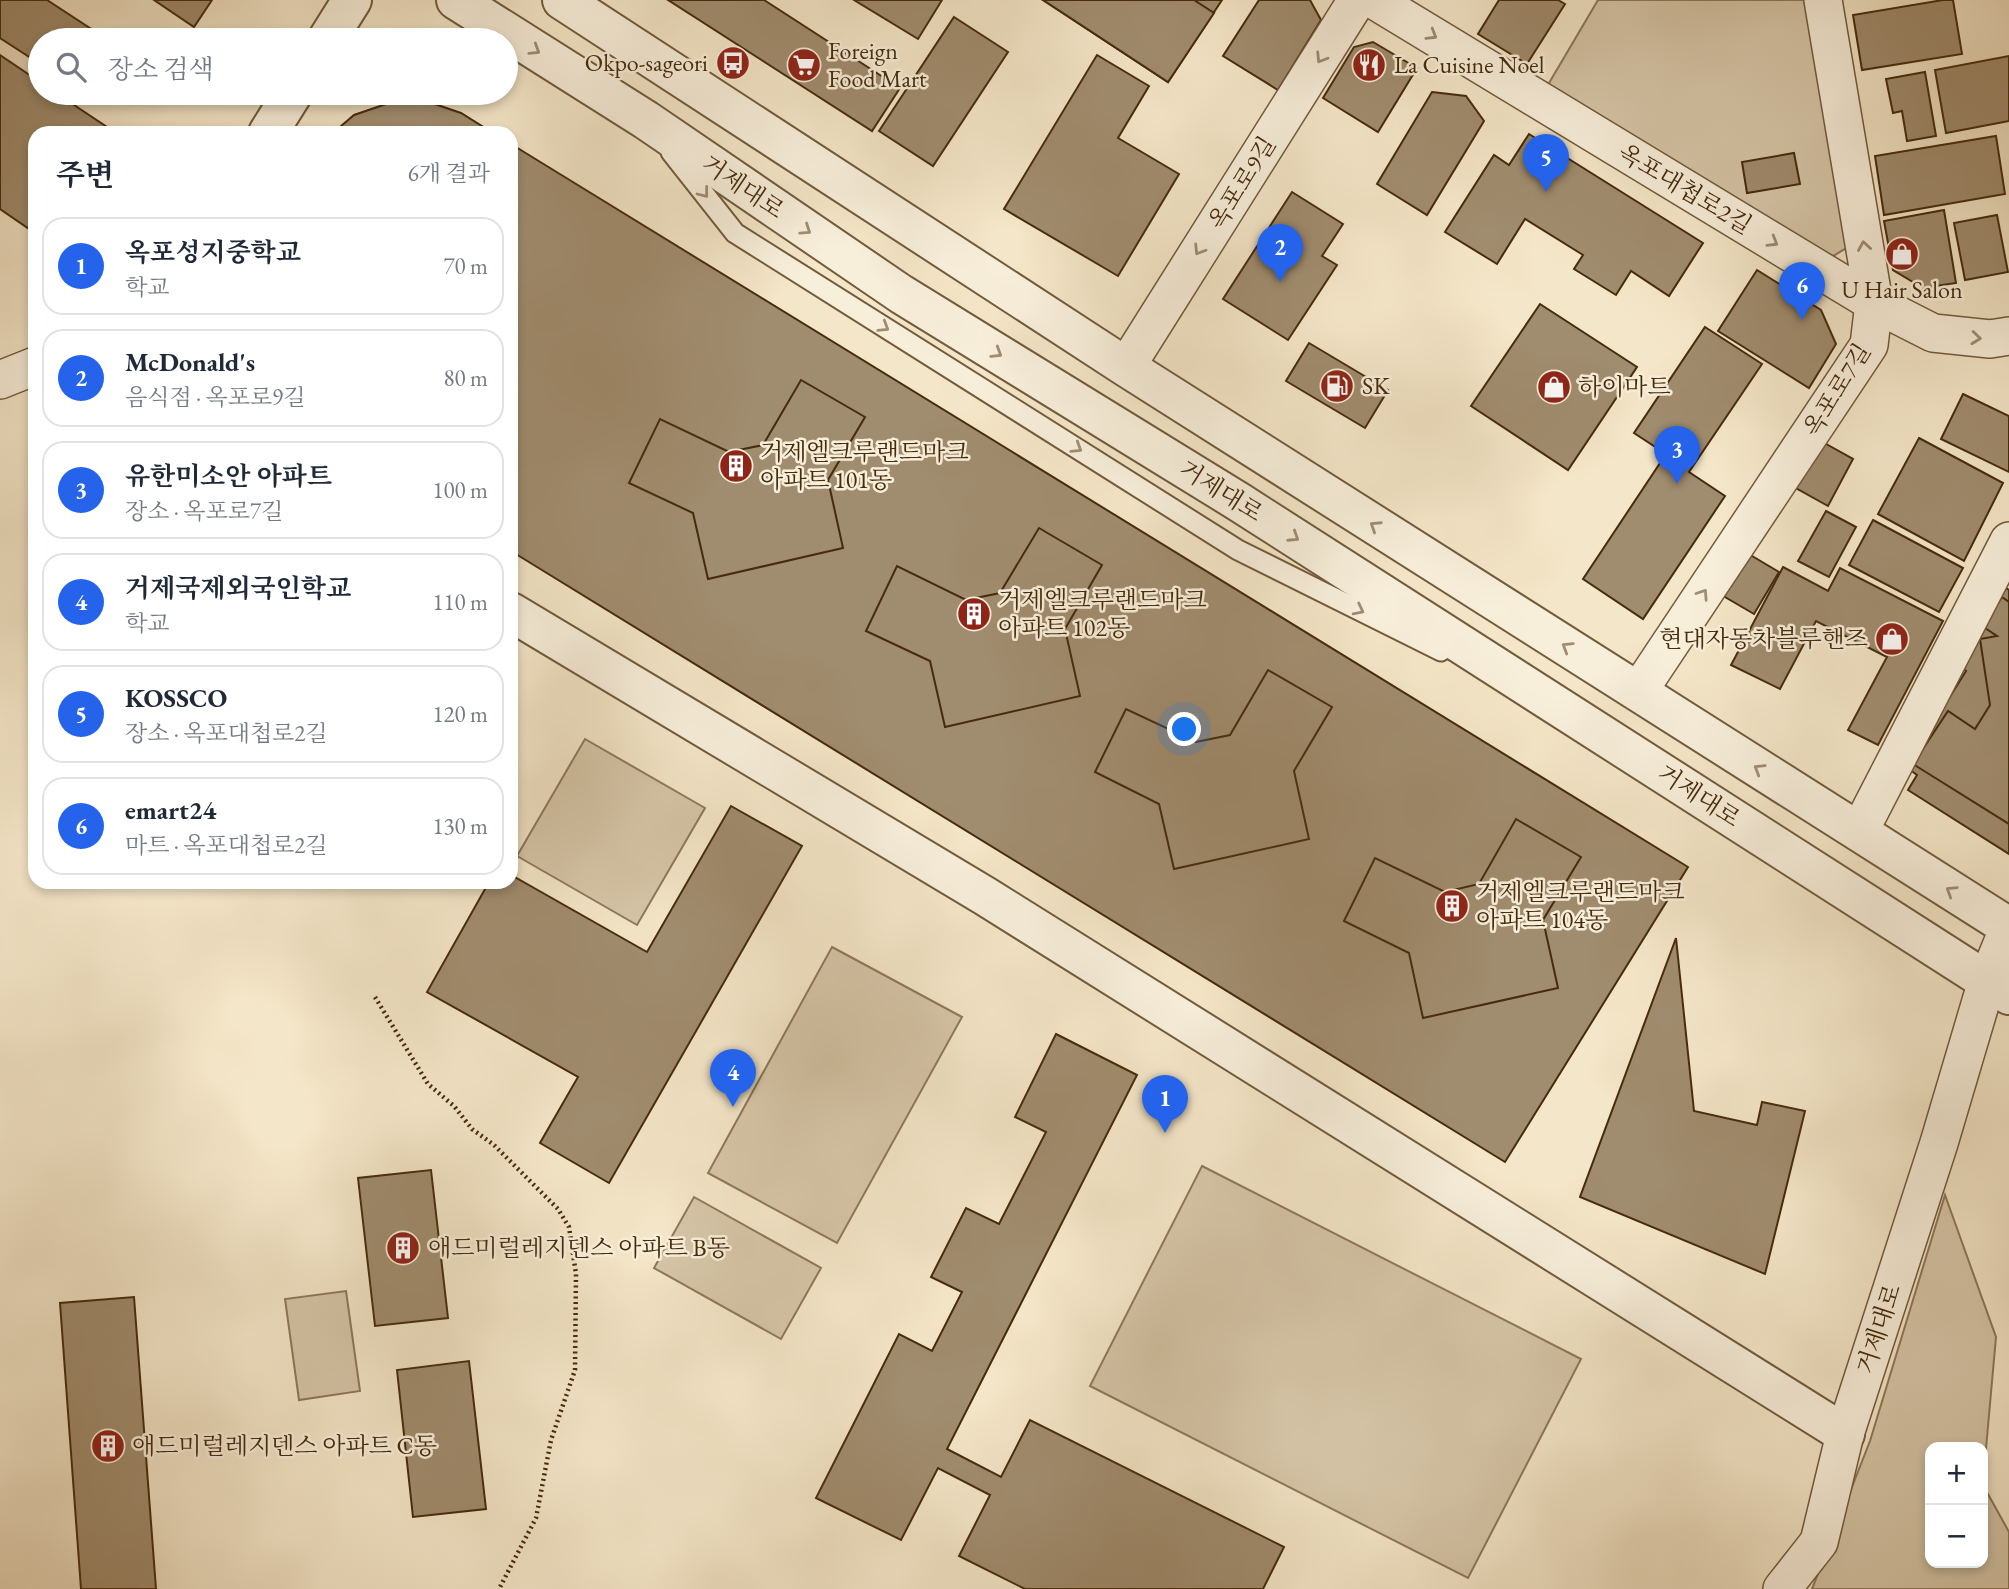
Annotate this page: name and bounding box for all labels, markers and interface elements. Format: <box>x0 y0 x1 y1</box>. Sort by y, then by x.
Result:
one-way arrow <box>1425 27 1438 40</box>
search box <box>28 28 518 105</box>
place label: Foreign Food Mart <box>828 35 927 94</box>
one-way arrow <box>527 41 540 54</box>
bus stop icon: Okpo-sageori <box>714 44 752 82</box>
supermarket icon: Foreign Food Mart <box>785 46 823 84</box>
restaurant icon: La Cuisine Noel <box>1350 46 1388 84</box>
place label: Okpo-sageori <box>585 47 708 78</box>
icon: search <box>52 48 90 86</box>
place label: La Cuisine Noel <box>1394 49 1545 80</box>
one-way arrow <box>1316 50 1329 63</box>
text: 장소 검색 <box>108 52 214 86</box>
street label: 옥포로9길 <box>1201 130 1282 235</box>
pin: 5 <box>1523 134 1569 192</box>
street label: 옥포대첩로2길 <box>1613 136 1758 241</box>
street label: 거제대로 <box>696 148 790 225</box>
text: 주변 <box>56 155 114 194</box>
text: 6개 결과 <box>408 158 490 188</box>
one-way arrow <box>695 186 708 198</box>
one-way arrow <box>798 221 811 234</box>
pin: 2 <box>1257 224 1303 282</box>
one-way arrow <box>1766 234 1779 247</box>
text: 옥포성지중학교 <box>125 235 301 269</box>
shop icon: U Hair Salon <box>1883 235 1921 273</box>
one-way arrow <box>1857 240 1872 252</box>
one-way arrow <box>1195 242 1208 255</box>
text: 1 <box>75 251 87 281</box>
text: 70 m <box>443 251 488 281</box>
pin: 6 <box>1779 262 1825 320</box>
text: 학교 <box>125 272 169 302</box>
place label: U Hair Salon <box>1841 274 1963 305</box>
one-way arrow <box>877 319 890 332</box>
one-way arrow <box>1971 330 1982 345</box>
street label: 옥포로7길 <box>1796 337 1877 442</box>
text: McDonald's <box>125 345 255 379</box>
one-way arrow <box>989 345 1002 358</box>
text: 2 <box>75 363 87 393</box>
text: 80 m <box>443 363 488 393</box>
fuel station icon: SK <box>1318 367 1356 405</box>
shop icon: 하이마트 <box>1535 368 1573 406</box>
place label: SK <box>1362 370 1390 401</box>
place label: 하이마트 <box>1578 371 1671 402</box>
text: 음식점 · 옥포로9길 <box>125 382 305 412</box>
pin: 3 <box>1654 426 1700 484</box>
place label: 거제엘크루랜드마크 아파트 101동 <box>760 436 969 495</box>
one-way arrow <box>1069 440 1082 453</box>
building icon: 거제엘크루랜드마크 아파트 101동 <box>717 447 755 485</box>
street label: 거제대로 <box>1174 453 1269 528</box>
text: 유한미소안 아파트 <box>125 459 332 493</box>
text: 3 <box>75 475 87 505</box>
text: 100 m <box>432 475 488 505</box>
text: 장소 · 옥포로7길 <box>125 496 283 526</box>
one-way arrow <box>1369 521 1382 534</box>
one-way arrow <box>1287 529 1300 542</box>
text: 거제국제외국인학교 <box>125 571 351 605</box>
place label: 거제엘크루랜드마크 아파트 102동 <box>998 584 1207 643</box>
text: 4 <box>75 587 87 617</box>
text: 110 m <box>432 587 488 617</box>
one-way arrow <box>1695 589 1707 602</box>
building icon: 거제엘크루랜드마크 아파트 102동 <box>955 595 993 633</box>
one-way arrow <box>1352 602 1364 616</box>
text: 학교 <box>125 608 169 638</box>
shop icon: 현대자동차블루핸즈 <box>1873 620 1911 658</box>
place label: 현대자동차블루핸즈 <box>1659 623 1868 654</box>
one-way arrow <box>1562 643 1575 656</box>
text: KOSSCO <box>125 681 227 715</box>
text: 5 <box>75 699 87 729</box>
text: 120 m <box>432 699 488 729</box>
your location <box>1167 712 1201 746</box>
text: 장소 · 옥포대첩로2길 <box>125 718 328 748</box>
street label: 거제대로 <box>1652 757 1747 834</box>
one-way arrow <box>1754 764 1767 777</box>
text: emart24 <box>125 793 216 827</box>
text: 6 <box>75 811 87 841</box>
text: 130 m <box>432 811 488 841</box>
text: 마트 · 옥포대첩로2길 <box>125 830 328 860</box>
place label: 거제엘크루랜드마크 아파트 104동 <box>1476 876 1685 935</box>
one-way arrow <box>1946 886 1959 899</box>
building icon: 거제엘크루랜드마크 아파트 104동 <box>1433 887 1471 925</box>
pin: 4 <box>710 1049 756 1107</box>
pin: 1 <box>1142 1075 1188 1133</box>
building icon: 애드미럴레지덴스 아파트 B동 <box>384 1229 422 1267</box>
place label: 애드미럴레지덴스 아파트 B동 <box>428 1232 730 1263</box>
street label: 거제대로 <box>1849 1280 1908 1378</box>
building icon: 애드미럴레지덴스 아파트 C동 <box>89 1427 127 1465</box>
place label: 애드미럴레지덴스 아파트 C동 <box>132 1430 437 1461</box>
map controls <box>1925 1442 1988 1568</box>
button: + <box>1925 1442 1988 1505</box>
button: − <box>1925 1505 1988 1568</box>

